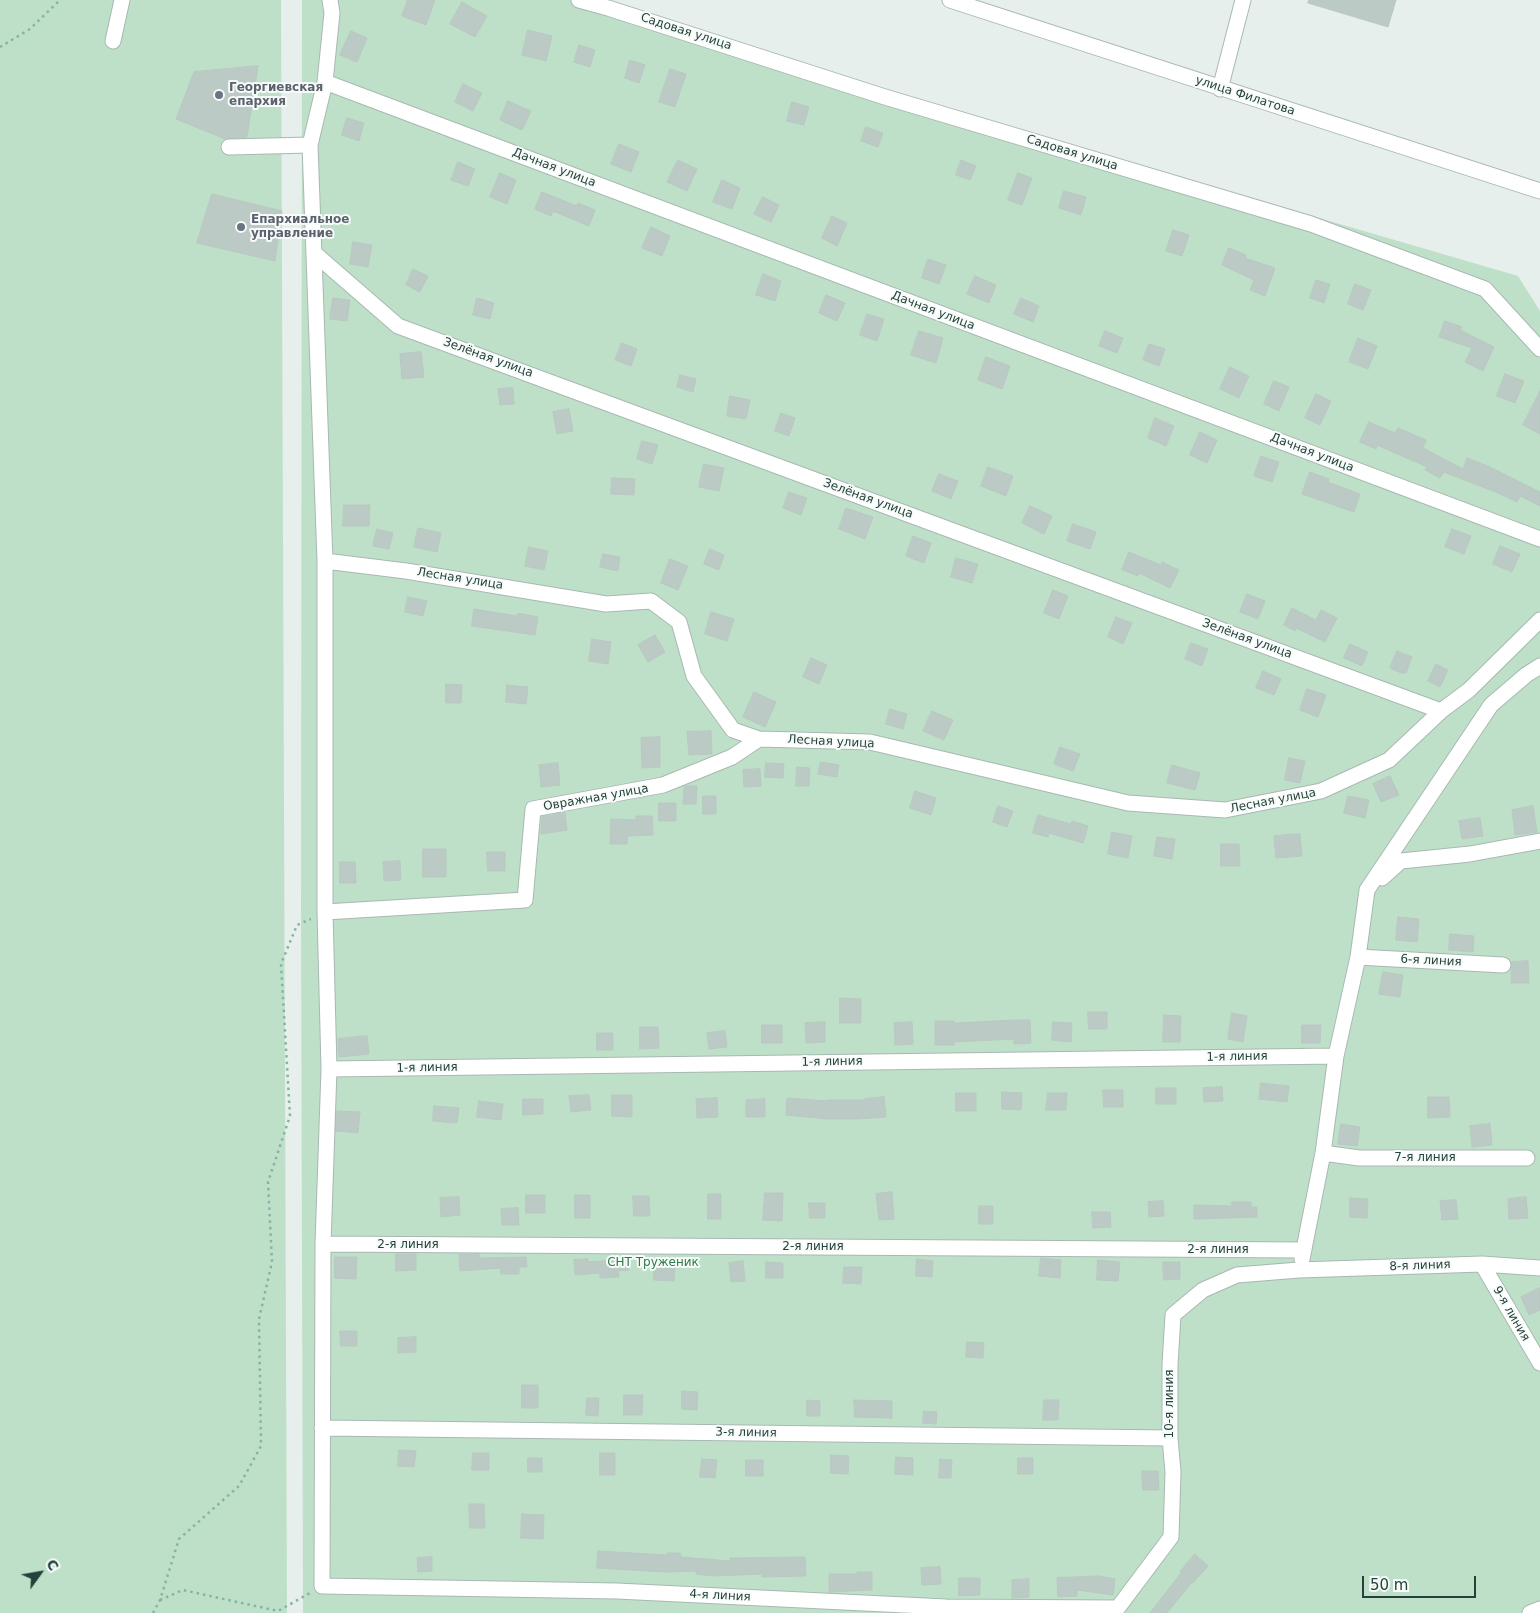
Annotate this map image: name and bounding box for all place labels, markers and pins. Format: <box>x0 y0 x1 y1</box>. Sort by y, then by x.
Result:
place label: Георгиевская епархия <box>229 81 323 109</box>
marker: Георгиевская епархия <box>213 89 225 101</box>
place label: Епархиальное управление <box>251 213 349 241</box>
marker: Епархиальное управление <box>235 221 247 233</box>

